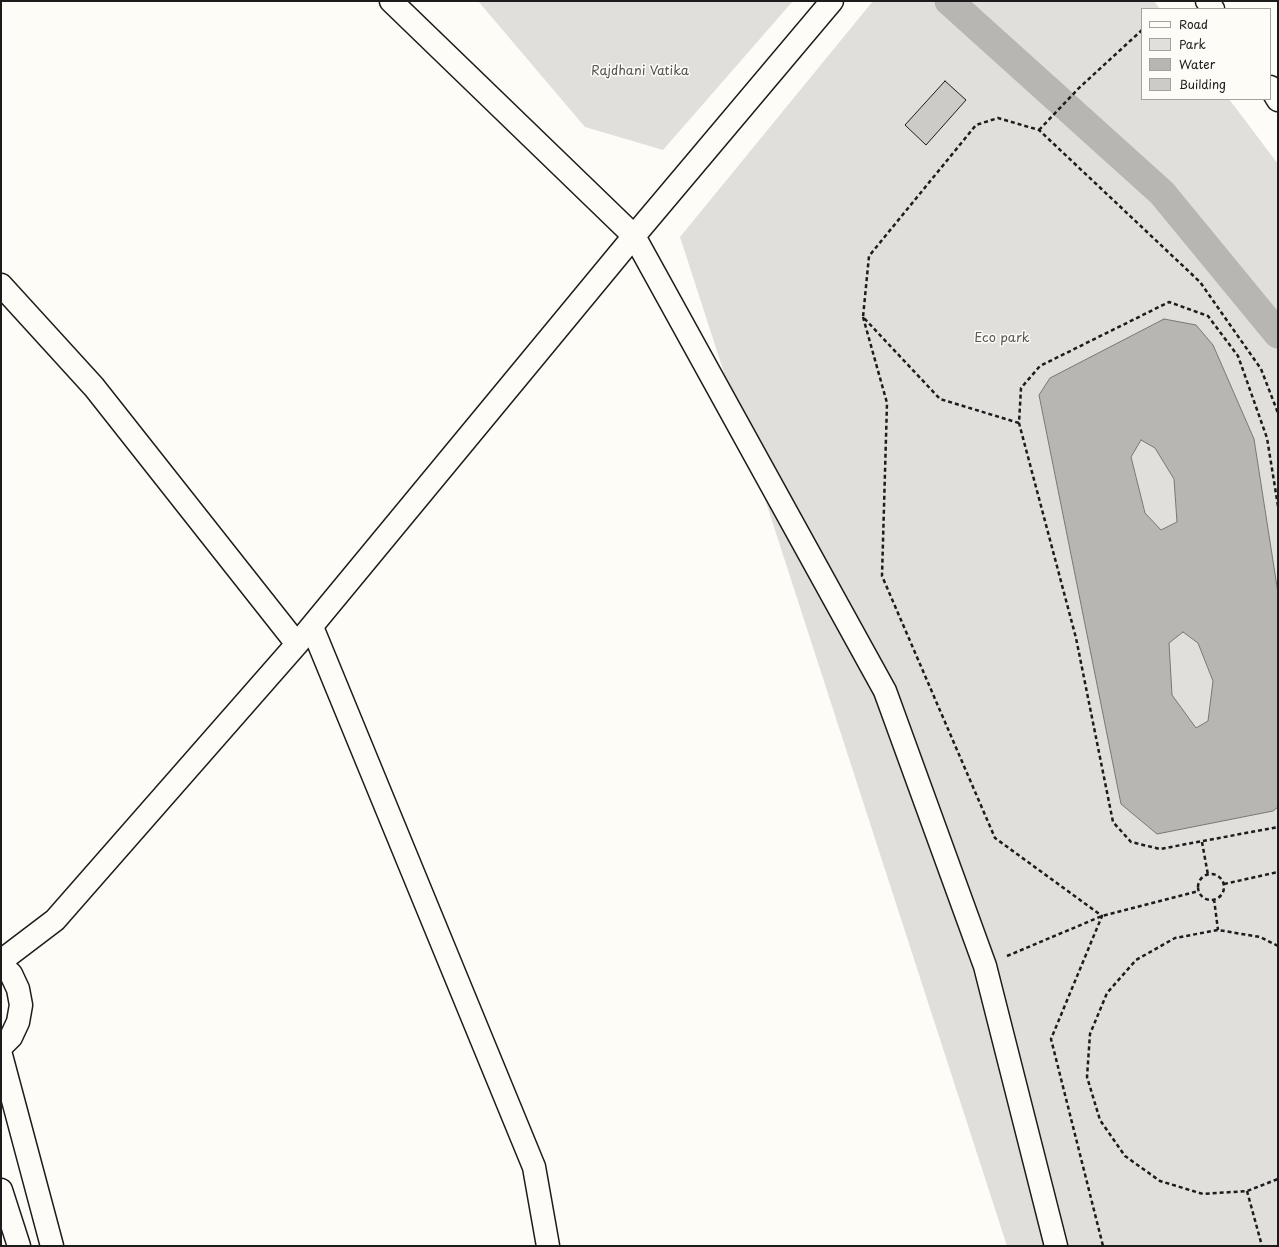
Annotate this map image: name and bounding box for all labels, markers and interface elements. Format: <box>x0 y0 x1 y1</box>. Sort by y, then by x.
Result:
legend <box>1141 8 1271 100</box>
text: Road <box>1179 15 1208 33</box>
text: Park <box>1179 35 1206 53</box>
text: Water <box>1179 55 1215 73</box>
park label: Rajdhani Vatika <box>591 63 689 79</box>
text: Building <box>1179 75 1226 93</box>
park label: Eco park <box>974 330 1030 346</box>

